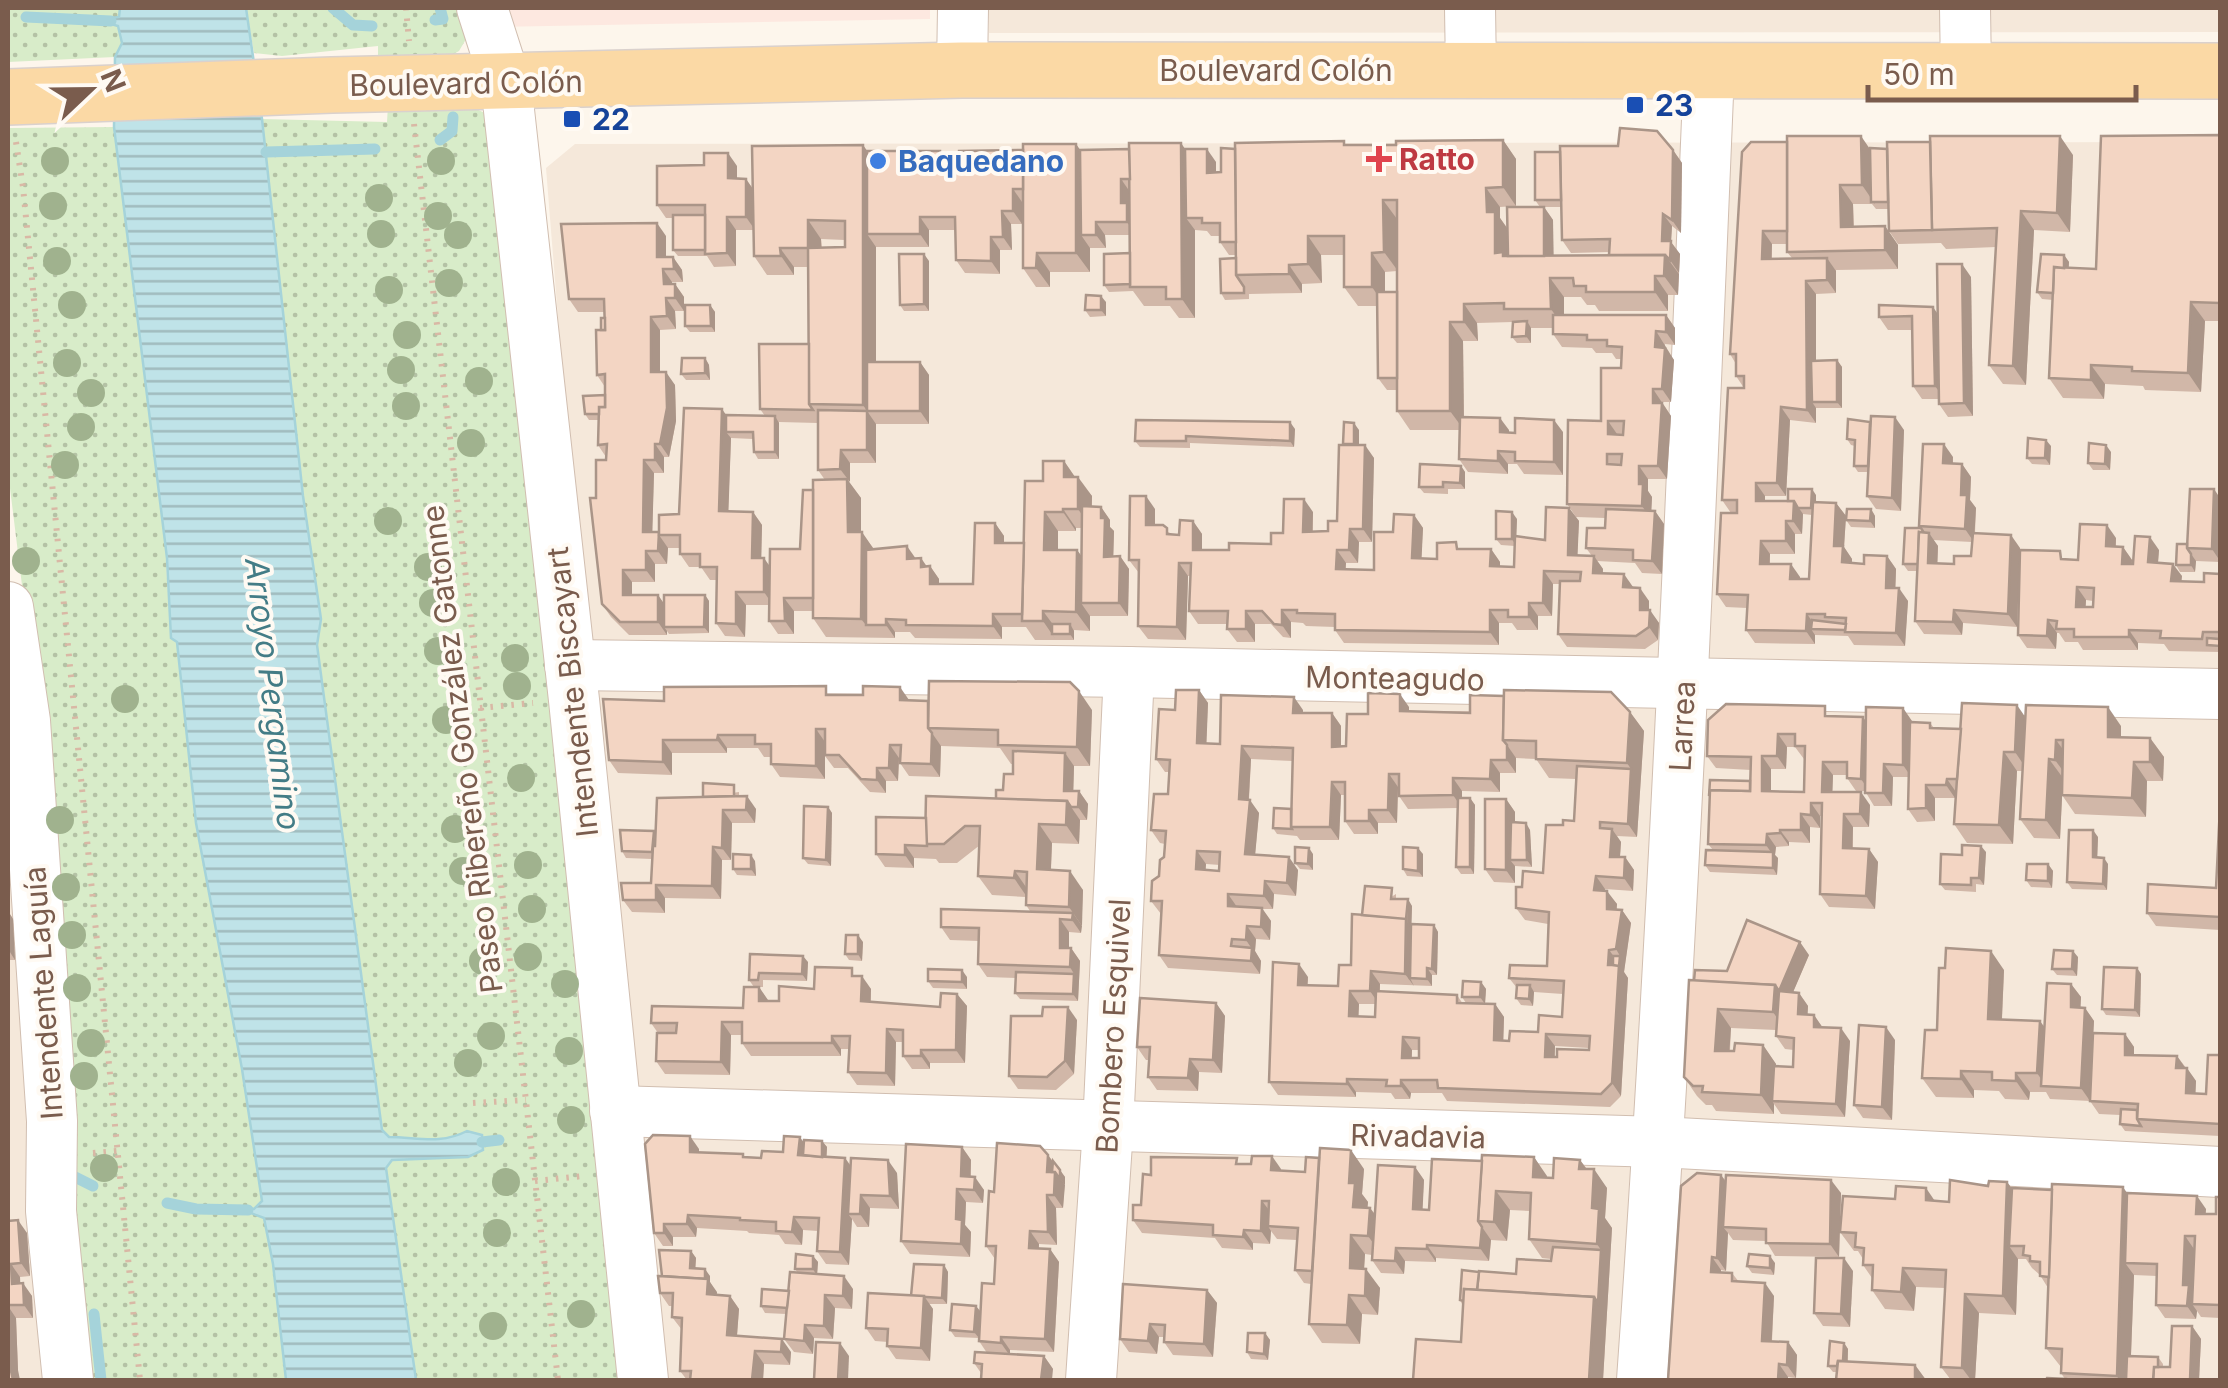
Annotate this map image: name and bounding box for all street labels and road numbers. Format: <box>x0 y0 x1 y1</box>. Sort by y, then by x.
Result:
street label: Boulevard Colón <box>1159 52 1393 88</box>
street label: Boulevard Colón <box>349 63 583 103</box>
street label: Paseo Ribereño González Gatonne <box>414 503 510 995</box>
street label: Intendente Biscayart <box>539 545 605 839</box>
street label: Monteagudo <box>1305 658 1485 698</box>
street label: Larrea <box>1662 680 1702 772</box>
street label: Intendente Laguía <box>16 865 70 1121</box>
street label: Bombero Esquivel <box>1088 898 1138 1154</box>
street label: Rivadavia <box>1350 1117 1486 1155</box>

